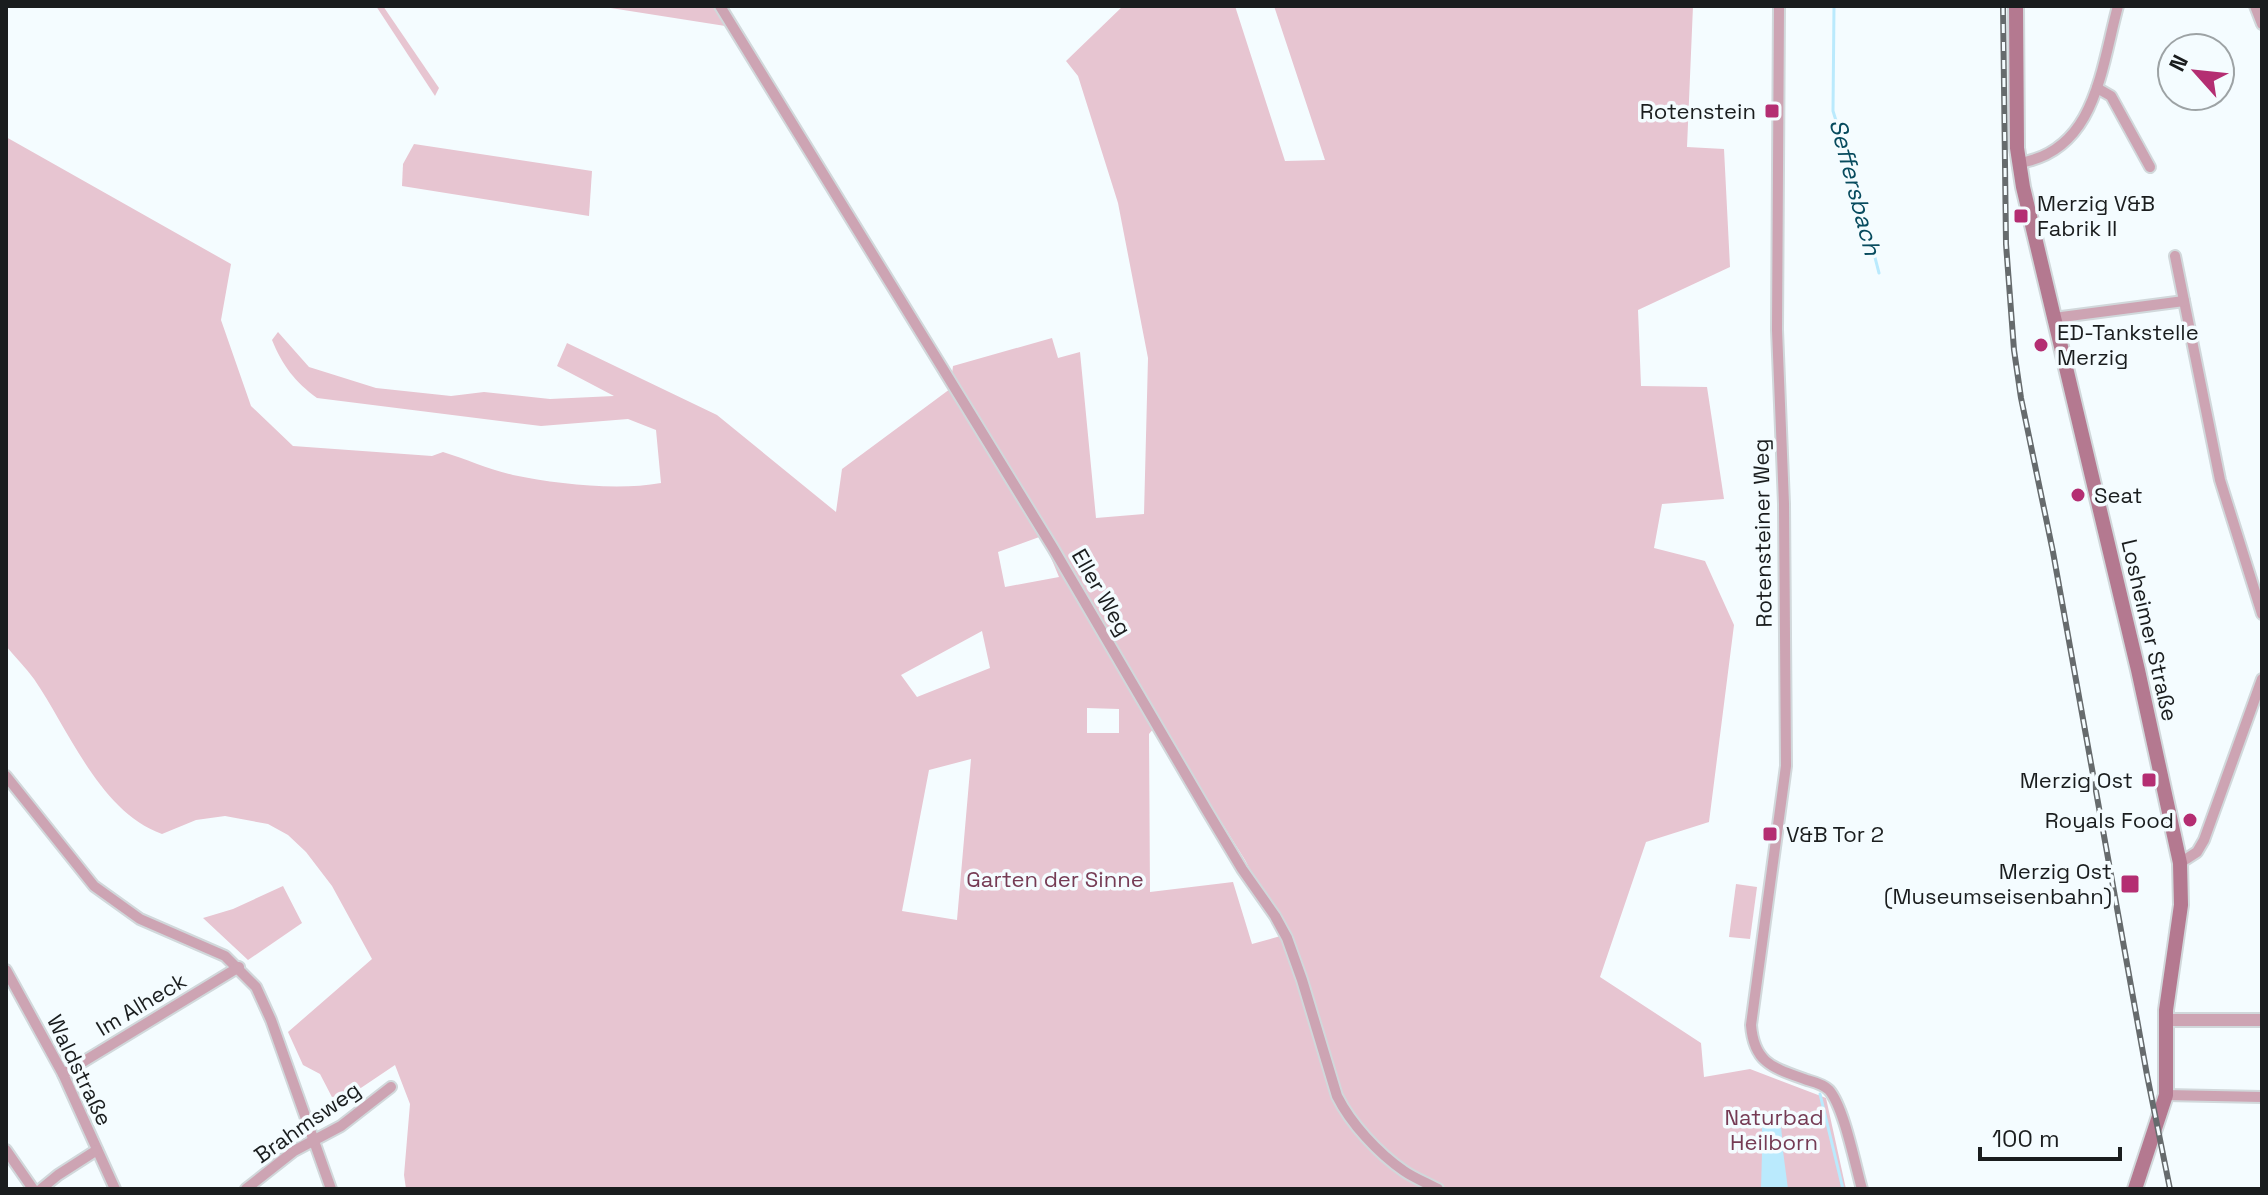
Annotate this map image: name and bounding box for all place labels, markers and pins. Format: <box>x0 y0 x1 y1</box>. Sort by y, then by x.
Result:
place label: Rotenstein <box>1640 97 1756 125</box>
marker: Rotenstein <box>1763 102 1781 120</box>
place label: Merzig V&B Fabrik II <box>2037 189 2155 242</box>
marker: Merzig V&B Fabrik II <box>2012 207 2030 225</box>
place label: ED-Tankstelle Merzig <box>2057 318 2199 371</box>
marker: ED-Tankstelle Merzig <box>2032 336 2050 354</box>
place label: Seat <box>2094 481 2143 509</box>
marker: Seat <box>2069 486 2087 504</box>
place label: Merzig Ost <box>2020 766 2133 794</box>
marker: Merzig Ost <box>2140 771 2158 789</box>
place label: Royals Food <box>2045 806 2174 834</box>
marker: Royals Food <box>2181 811 2199 829</box>
place label: V&B Tor 2 <box>1786 820 1884 848</box>
marker: V&B Tor 2 <box>1761 825 1779 843</box>
place label: Merzig Ost (Museumseisenbahn) <box>1884 857 2112 910</box>
marker: Merzig Ost (Museumseisenbahn) <box>2119 873 2141 895</box>

